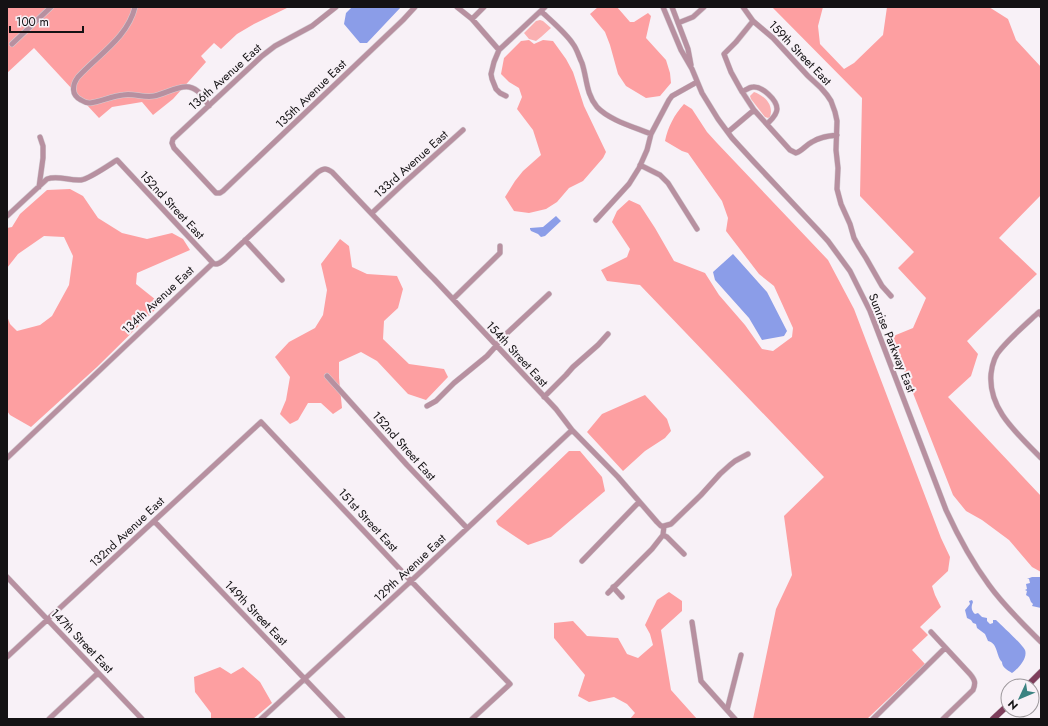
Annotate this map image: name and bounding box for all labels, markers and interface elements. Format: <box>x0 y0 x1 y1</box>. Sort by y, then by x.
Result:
scale bar <box>10 8 83 34</box>
text: 100 m <box>16 13 49 31</box>
street label: 159th Street East <box>764 16 836 90</box>
street label: 136th Avenue East <box>185 39 266 115</box>
street label: 135th Avenue East <box>271 55 351 133</box>
street label: 133rd Avenue East <box>370 126 452 202</box>
street label: 152nd Street East <box>135 167 209 243</box>
street label: 134th Avenue East <box>118 262 198 338</box>
street label: Sunrise Parkway East <box>864 291 920 395</box>
street label: 154th Street East <box>482 317 552 391</box>
street label: 152nd Street East <box>368 407 440 485</box>
street label: 151st Street East <box>334 484 402 556</box>
street label: 132nd Avenue East <box>86 492 169 572</box>
street label: 129th Avenue East <box>370 530 450 606</box>
street label: 149th Street East <box>220 576 292 650</box>
street label: 147th Street East <box>46 605 118 677</box>
north arrow <box>1000 678 1040 718</box>
text: N <box>1004 696 1022 714</box>

